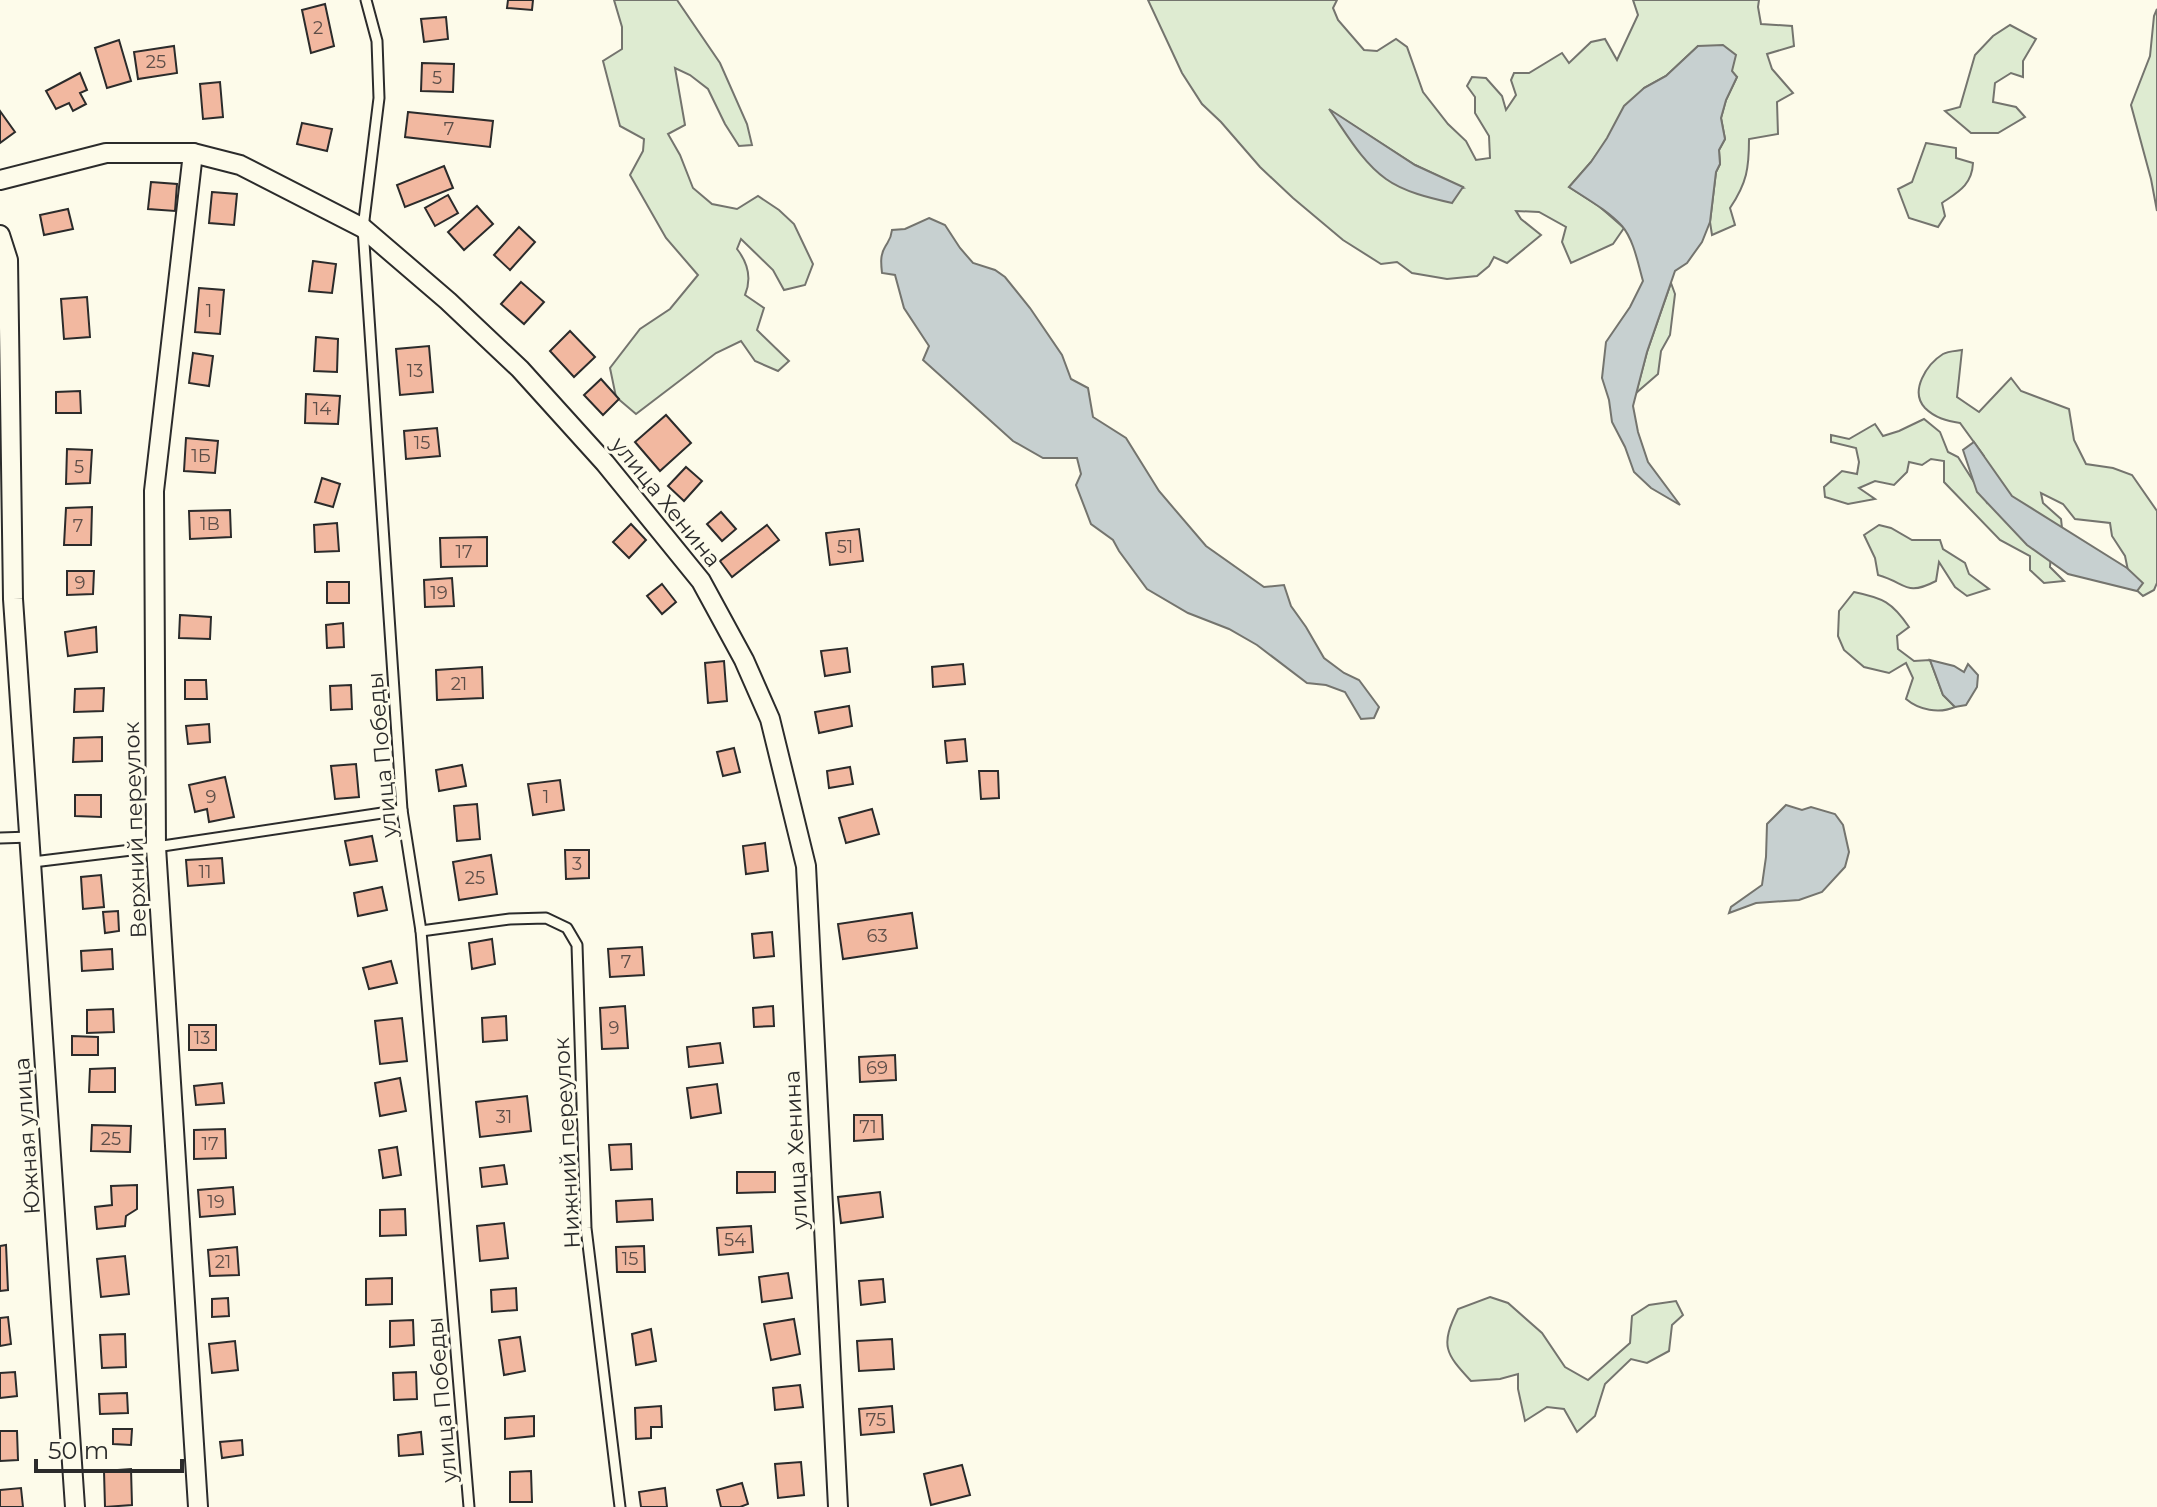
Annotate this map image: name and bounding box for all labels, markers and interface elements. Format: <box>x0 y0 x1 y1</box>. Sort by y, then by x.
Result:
house number: 2 <box>313 17 323 39</box>
house number: 25 <box>146 51 166 73</box>
house number: 5 <box>432 67 442 89</box>
house number: 7 <box>444 118 454 140</box>
house number: 1 <box>206 300 212 322</box>
house number: 13 <box>407 360 423 382</box>
house number: 14 <box>313 398 331 420</box>
street label: улица Хенина <box>605 431 727 572</box>
house number: 15 <box>414 432 430 454</box>
house number: 1Б <box>191 445 211 467</box>
house number: 5 <box>74 456 84 478</box>
house number: 1В <box>200 513 220 535</box>
house number: 7 <box>73 515 83 537</box>
house number: 51 <box>837 536 853 558</box>
house number: 17 <box>455 541 473 563</box>
house number: 9 <box>75 572 86 594</box>
house number: 19 <box>430 582 448 604</box>
street label: улица Победы <box>361 671 403 840</box>
house number: 21 <box>451 673 467 695</box>
street label: Верхний переулок <box>118 721 152 939</box>
house number: 9 <box>206 786 217 808</box>
house number: 1 <box>543 786 549 808</box>
house number: 3 <box>572 853 582 875</box>
house number: 11 <box>199 861 212 883</box>
house number: 25 <box>465 867 485 889</box>
house number: 63 <box>866 925 888 947</box>
house number: 7 <box>621 951 631 973</box>
house number: 9 <box>609 1017 620 1039</box>
house number: 13 <box>194 1027 210 1049</box>
street label: Нижний переулок <box>548 1036 586 1249</box>
street label: Южная улица <box>8 1057 46 1215</box>
house number: 69 <box>866 1057 888 1079</box>
street label: улица Хенина <box>778 1070 814 1231</box>
house number: 31 <box>496 1106 512 1128</box>
house number: 71 <box>859 1116 877 1138</box>
house number: 25 <box>101 1128 121 1150</box>
house number: 17 <box>201 1133 219 1155</box>
house number: 19 <box>207 1191 225 1213</box>
house number: 54 <box>724 1229 746 1251</box>
house number: 15 <box>622 1248 638 1270</box>
house number: 21 <box>215 1251 231 1273</box>
street label: улица Победы <box>421 1316 463 1485</box>
house number: 75 <box>866 1409 886 1431</box>
scale bar <box>36 1423 182 1473</box>
text: 50 m <box>48 1436 109 1465</box>

